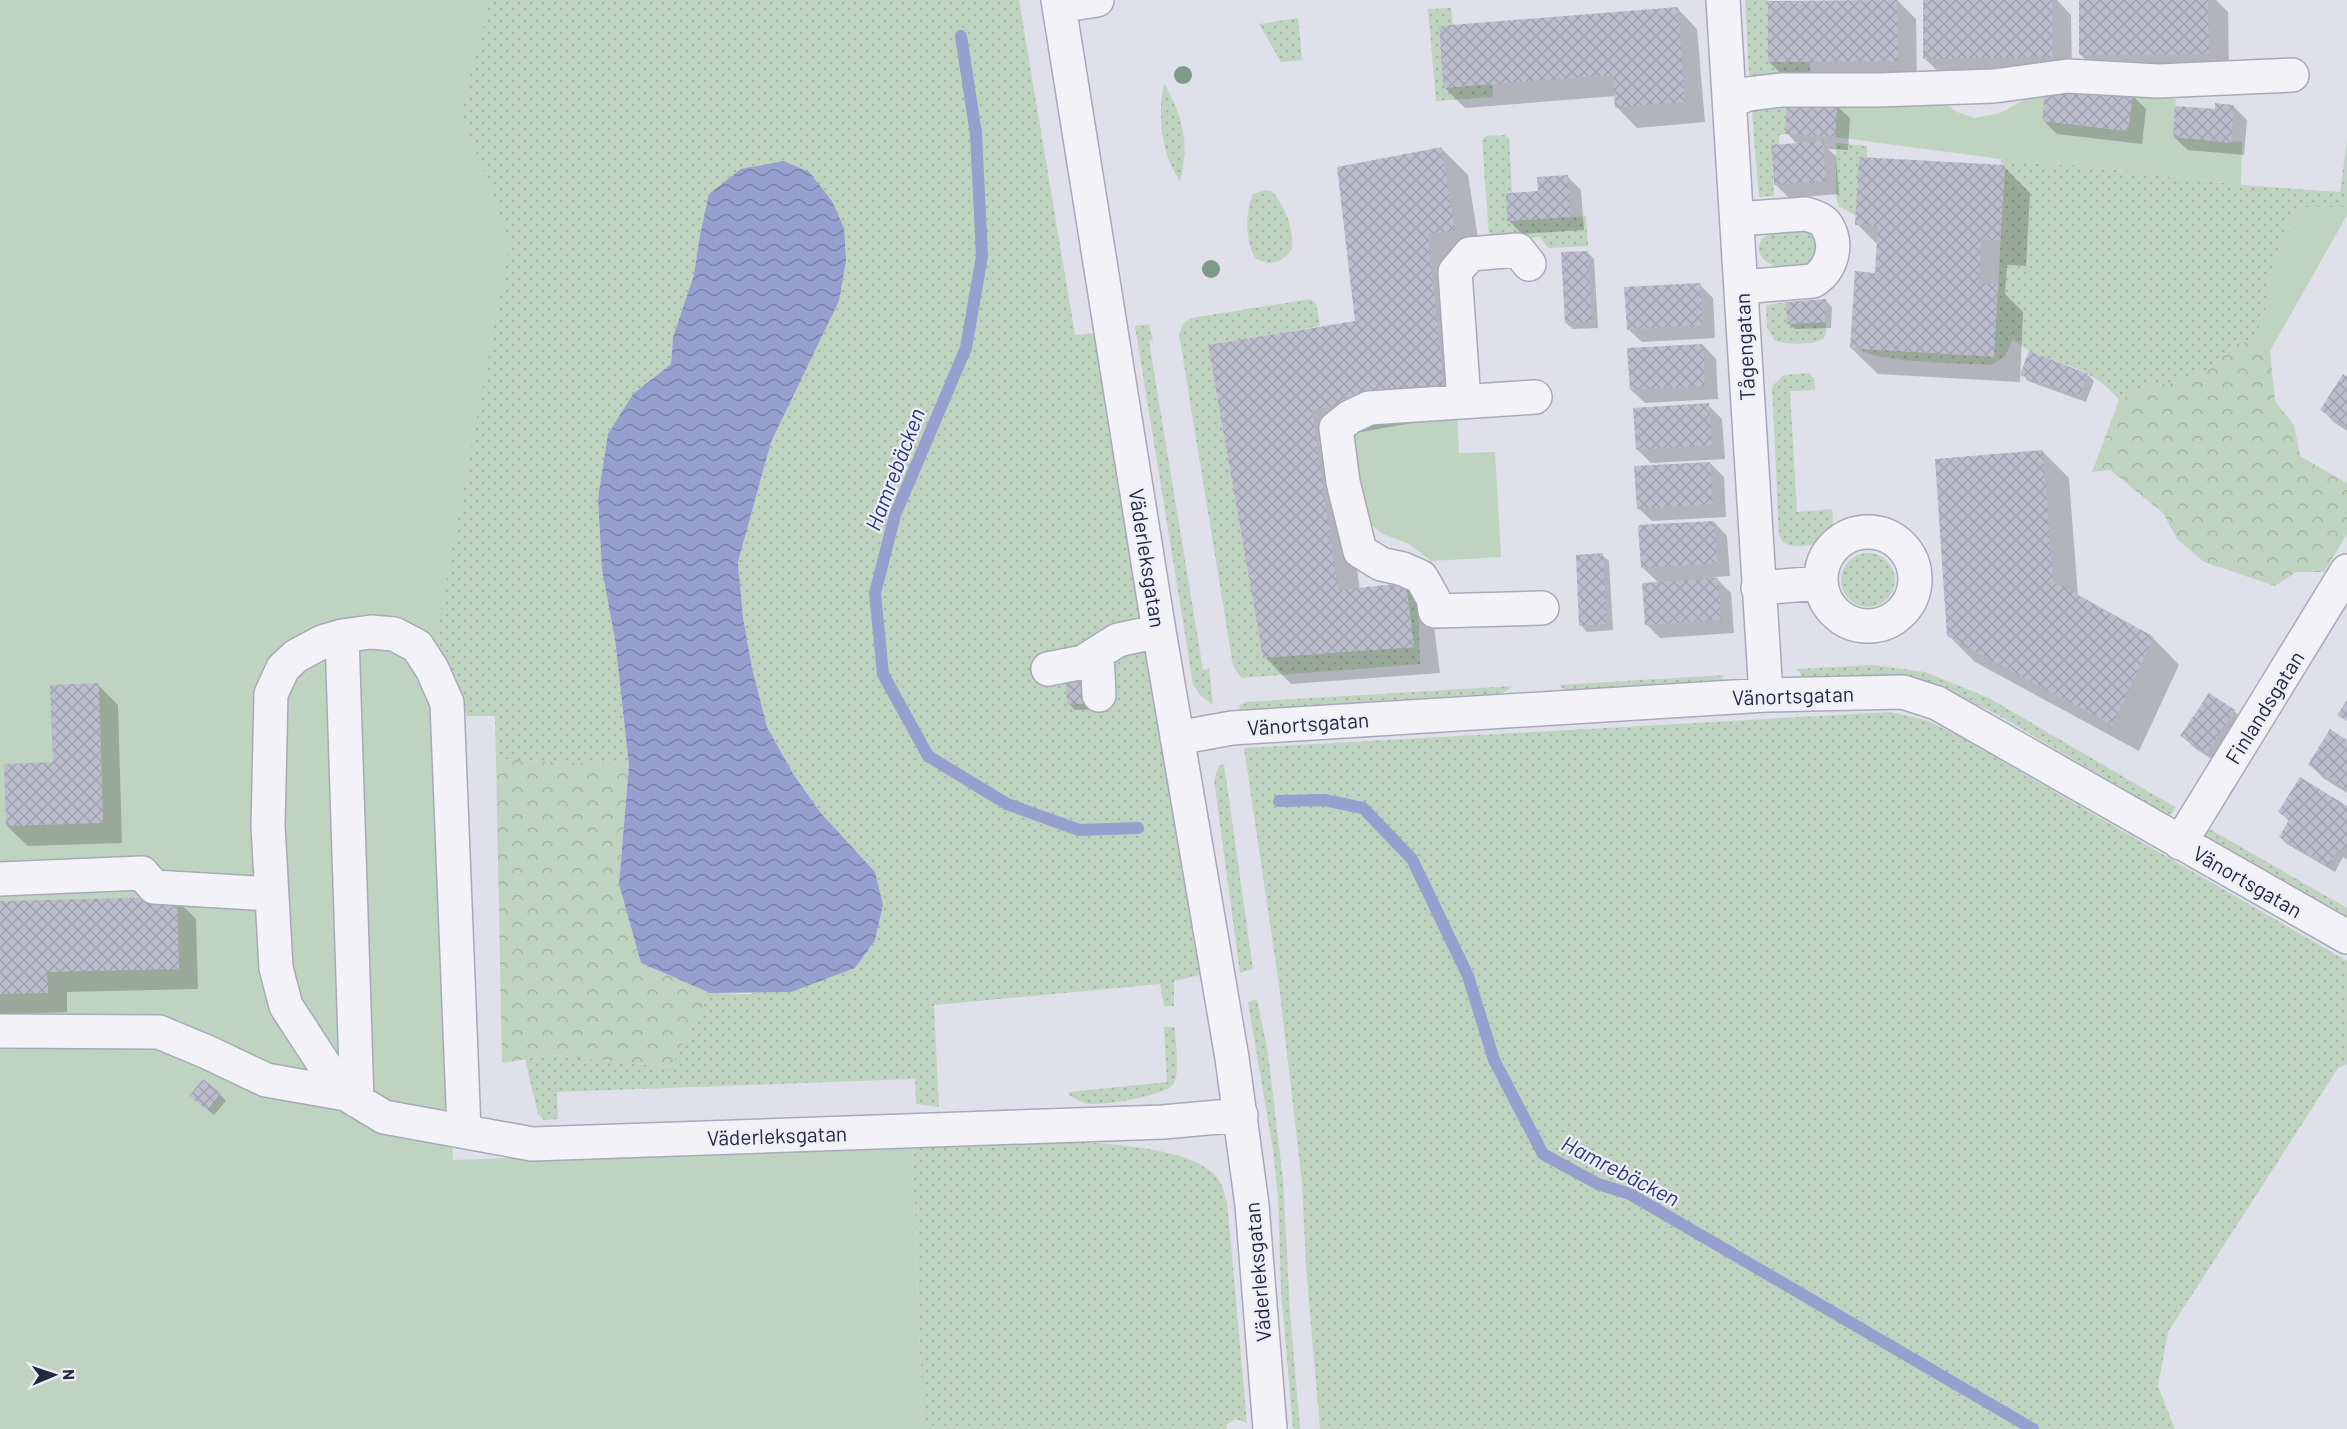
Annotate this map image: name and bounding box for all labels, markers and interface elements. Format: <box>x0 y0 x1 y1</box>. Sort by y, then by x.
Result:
street label: Tågengatan <box>1729 293 1759 401</box>
water label: Hamrebäcken <box>859 404 929 534</box>
street label: Väderleksgatan <box>1125 487 1171 629</box>
street label: Finlandsgatan <box>2219 646 2309 768</box>
street label: Vänortsgatan <box>1732 680 1854 710</box>
street label: Vänortsgatan <box>1246 706 1370 740</box>
street label: Vänortsgatan <box>2189 840 2307 922</box>
street label: Väderleksgatan <box>706 1120 848 1150</box>
water label: Hamrebäcken <box>1558 1129 1684 1211</box>
street label: Väderleksgatan <box>1238 1201 1276 1343</box>
north arrow <box>24 1345 84 1405</box>
text: N <box>60 1369 79 1380</box>

